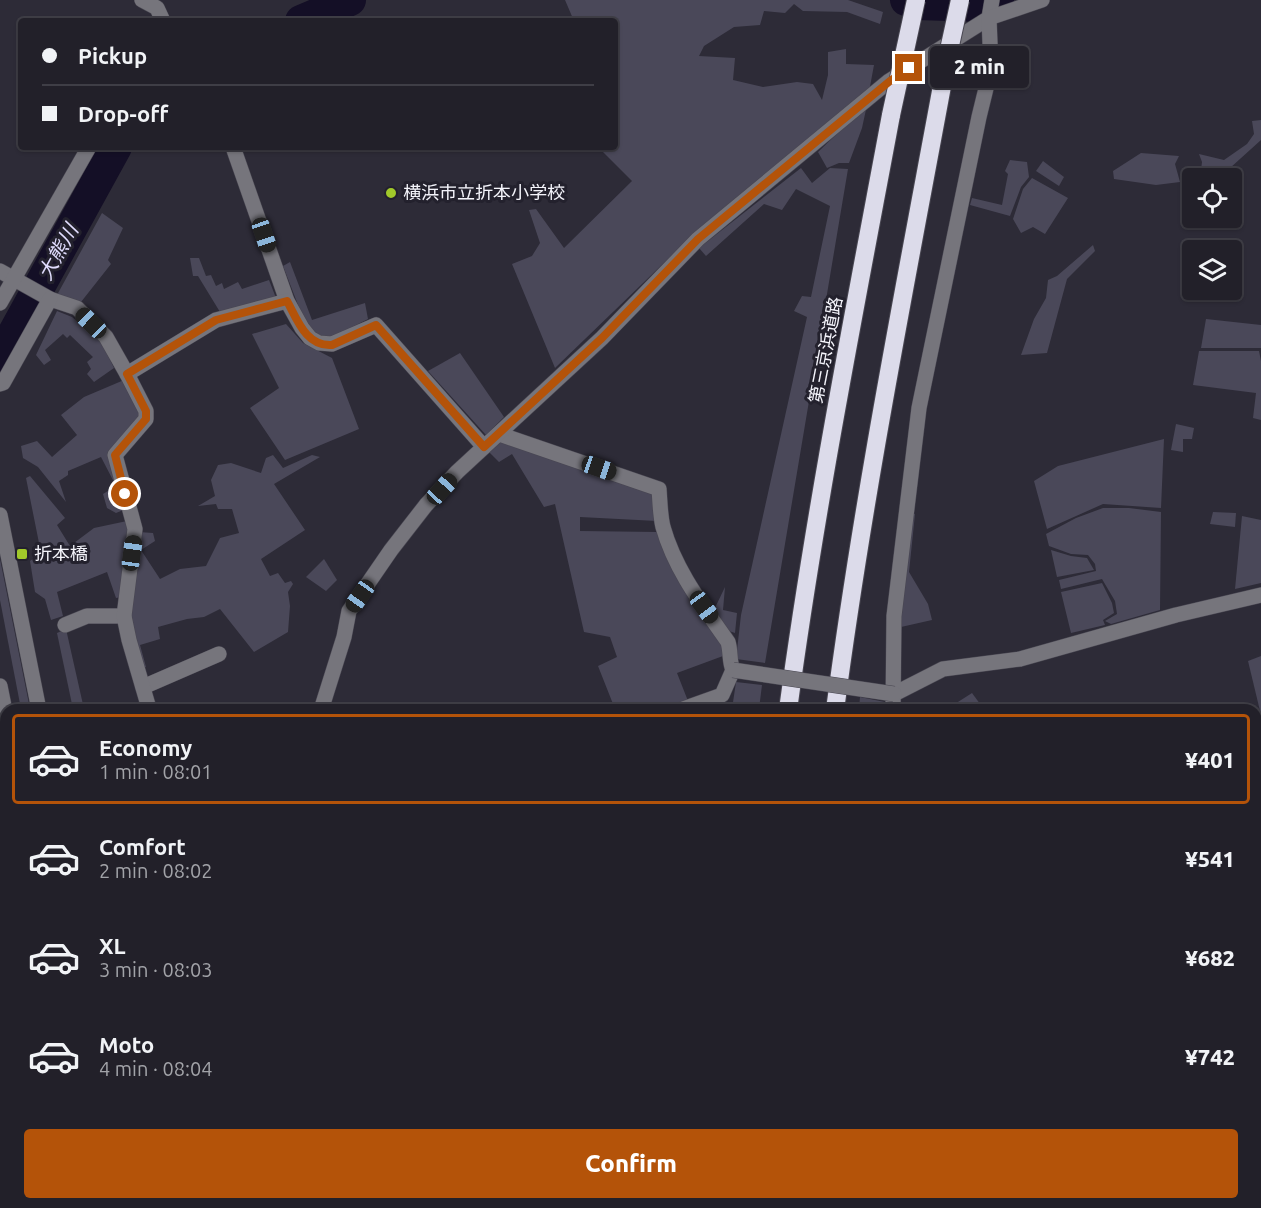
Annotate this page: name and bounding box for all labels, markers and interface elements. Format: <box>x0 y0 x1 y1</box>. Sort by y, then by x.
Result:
text: Pickup <box>78 43 147 68</box>
callout: 2 min <box>930 47 1029 89</box>
route end <box>895 54 922 81</box>
text: 2 min <box>954 55 1005 78</box>
text: Drop-off <box>78 101 168 126</box>
map controls <box>1182 168 1242 300</box>
button: locate <box>1182 168 1242 228</box>
place label: 横浜市立折本小学校 <box>403 182 565 202</box>
marker: 横浜市立折本小学校 <box>384 186 398 200</box>
car <box>250 215 278 255</box>
water label: 大熊川 <box>33 218 83 284</box>
button: layers <box>1182 240 1242 300</box>
street label: 第三京浜道路 <box>805 295 845 405</box>
car <box>72 304 110 342</box>
car <box>579 454 619 482</box>
car <box>423 470 461 508</box>
route start <box>111 480 138 507</box>
car <box>121 534 143 572</box>
place label: 折本橋 <box>34 543 88 563</box>
marker: 折本橋 <box>15 547 29 561</box>
car <box>342 576 378 616</box>
car <box>686 587 722 627</box>
icon: car <box>27 732 81 786</box>
text: Economy <box>99 735 192 760</box>
text: ¥401 <box>1185 747 1235 772</box>
text: 1 min · 08:01 <box>99 760 213 783</box>
icon: car <box>27 831 81 885</box>
text: Comfort <box>99 834 186 859</box>
text: ¥541 <box>1185 846 1235 871</box>
text: 2 min · 08:02 <box>99 859 213 882</box>
icon: car <box>27 930 81 984</box>
text: XL <box>99 933 126 958</box>
text: ¥682 <box>1185 945 1235 970</box>
text: 3 min · 08:03 <box>99 958 213 981</box>
icon: car <box>27 1029 81 1083</box>
text: Moto <box>99 1032 154 1057</box>
text: ¥742 <box>1185 1044 1235 1069</box>
text: 4 min · 08:04 <box>99 1057 213 1080</box>
button: Confirm <box>24 1129 1238 1198</box>

